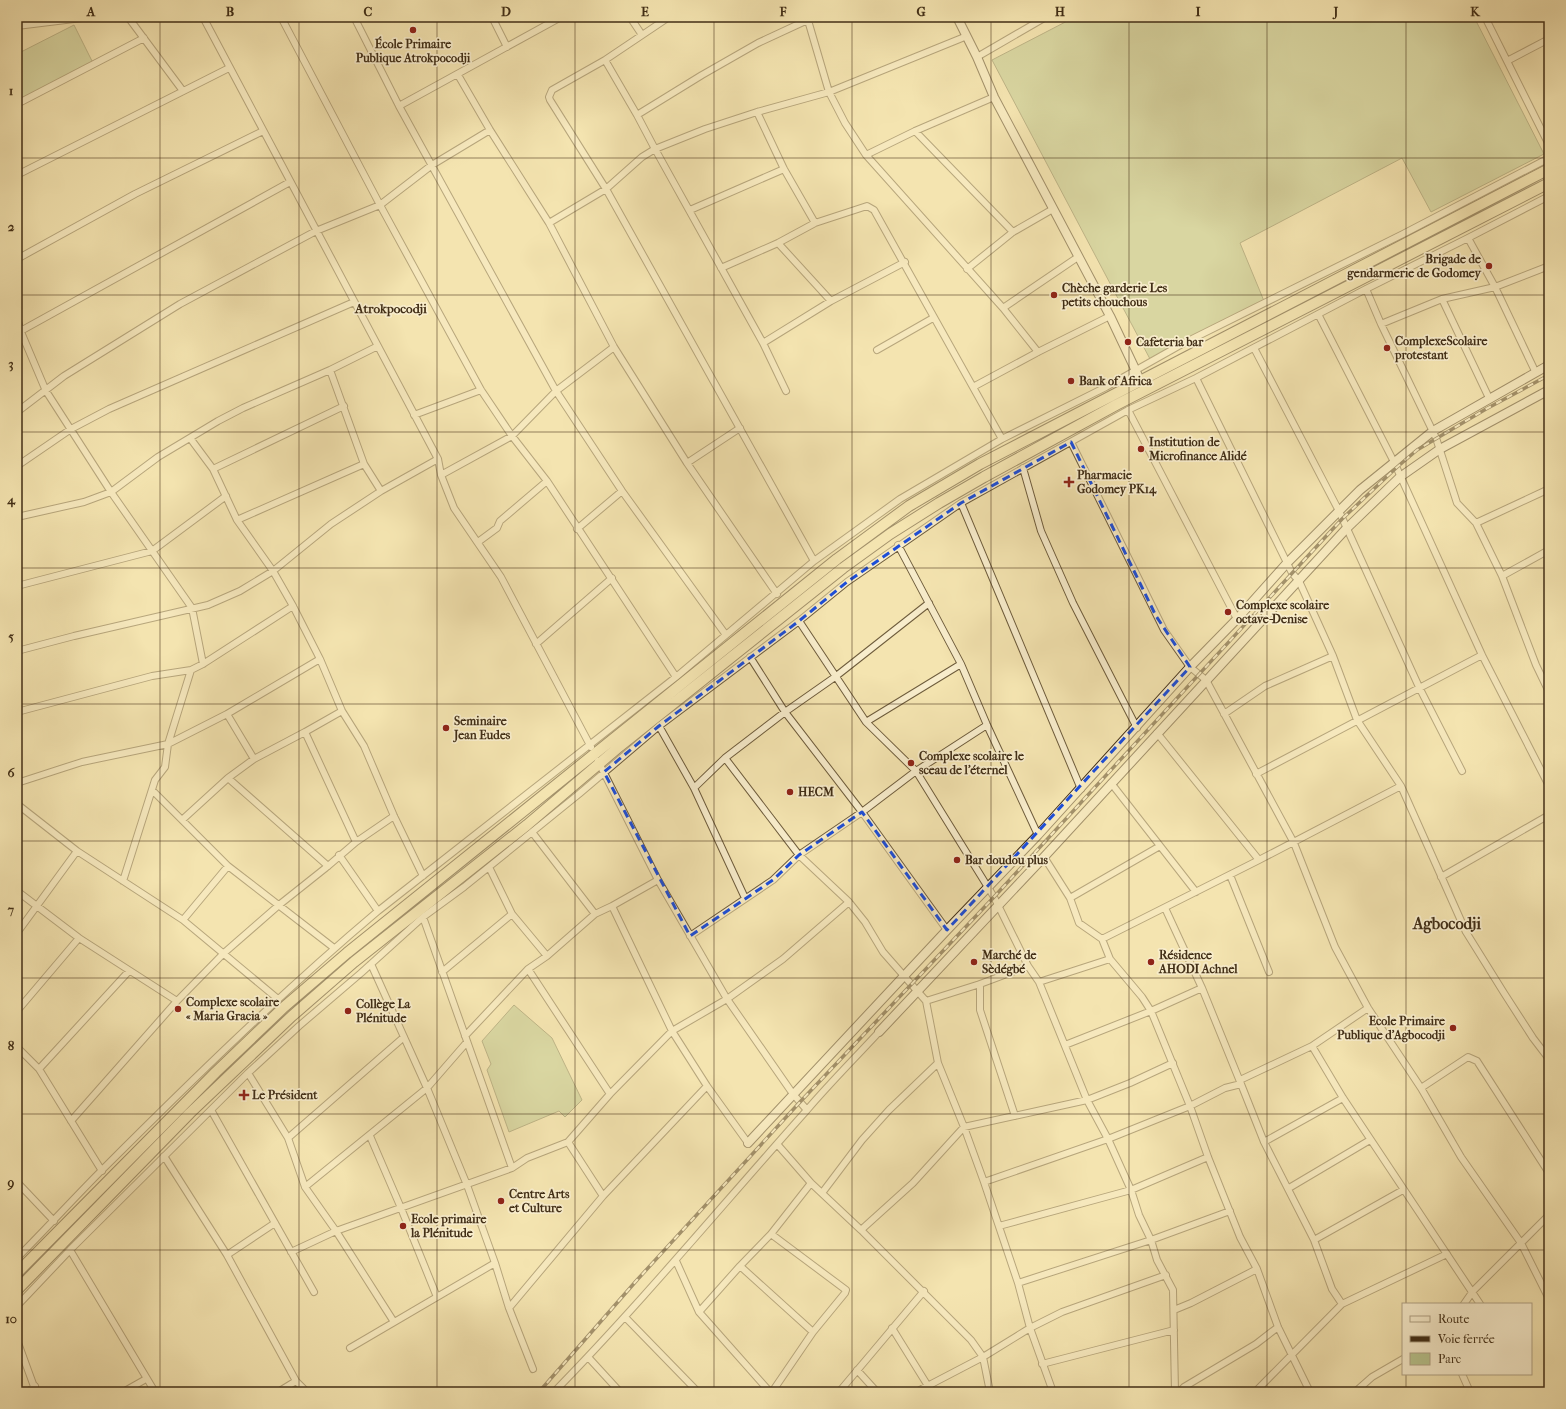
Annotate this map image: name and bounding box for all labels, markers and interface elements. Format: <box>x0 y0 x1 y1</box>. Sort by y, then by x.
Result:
text: A <box>86 4 96 19</box>
text: B <box>226 4 235 19</box>
text: C <box>364 4 373 19</box>
text: D <box>501 4 511 19</box>
text: E <box>641 4 649 19</box>
text: F <box>779 4 787 19</box>
text: G <box>916 4 926 19</box>
text: H <box>1055 4 1066 19</box>
text: I <box>1195 4 1201 19</box>
text: J <box>1332 4 1339 20</box>
text: K <box>1470 4 1481 19</box>
marker: École Primaire Publique Atrokpocodji <box>408 25 418 35</box>
place label: École Primaire Publique Atrokpocodji <box>356 36 471 66</box>
text: 1 <box>9 83 14 98</box>
text: 2 <box>8 219 15 234</box>
place label: Brigade de gendarmerie de Godomey <box>1347 252 1482 281</box>
marker: Brigade de gendarmerie de Godomey <box>1484 261 1494 271</box>
place label: Chèche garderie Les petits chouchous <box>1061 281 1168 310</box>
marker: Chèche garderie Les petits chouchous <box>1049 290 1059 300</box>
district label: Atrokpocodji <box>354 301 427 317</box>
place label: ComplexeScolaire protestant <box>1394 334 1487 363</box>
place label: Cafeteria bar <box>1136 335 1204 349</box>
marker: Cafeteria bar <box>1123 337 1133 347</box>
marker: ComplexeScolaire protestant <box>1382 343 1392 353</box>
text: 3 <box>8 356 14 372</box>
place label: Bank of Africa <box>1079 374 1152 388</box>
marker: Bank of Africa <box>1066 376 1076 386</box>
place label: Institution de Microfinance Alidé <box>1148 435 1247 463</box>
marker: Institution de Microfinance Alidé <box>1136 444 1146 454</box>
place label: Pharmacie Godomey PK14 <box>1077 468 1157 497</box>
marker: Pharmacie Godomey PK14 <box>1064 477 1074 487</box>
text: 4 <box>6 492 16 508</box>
place label: Complexe scolaire octave-Denise <box>1236 598 1329 626</box>
marker: Complexe scolaire octave-Denise <box>1223 607 1233 617</box>
text: 5 <box>8 629 14 644</box>
place label: Seminaire Jean Eudes <box>452 714 511 743</box>
marker: Seminaire Jean Eudes <box>441 723 451 733</box>
place label: Complexe scolaire le sceau de l'éternel <box>919 749 1024 777</box>
marker: Complexe scolaire le sceau de l'éternel <box>906 758 916 768</box>
text: 6 <box>7 765 15 780</box>
place label: HECM <box>798 785 834 799</box>
marker: HECM <box>785 787 795 797</box>
place label: Bar doudou plus <box>965 853 1049 868</box>
marker: Bar doudou plus <box>952 855 962 865</box>
text: 7 <box>7 902 15 917</box>
district label: Agbocodji <box>1412 914 1481 934</box>
place label: Marché de Sèdégbé <box>981 948 1037 977</box>
place label: Résidence AHODI Achnel <box>1158 948 1238 976</box>
marker: Marché de Sèdégbé <box>969 957 979 967</box>
marker: Résidence AHODI Achnel <box>1146 957 1156 967</box>
place label: Complexe scolaire « Maria Gracia » <box>186 995 279 1023</box>
place label: Collège La Plénitude <box>356 997 411 1025</box>
marker: Complexe scolaire « Maria Gracia » <box>173 1004 183 1014</box>
marker: Collège La Plénitude <box>343 1006 353 1016</box>
place label: Ecole Primaire Publique d'Agbocodji <box>1337 1014 1445 1043</box>
marker: Ecole Primaire Publique d'Agbocodji <box>1448 1023 1458 1033</box>
text: 8 <box>8 1038 15 1053</box>
place label: Le Président <box>252 1088 318 1102</box>
marker: Le Président <box>239 1090 249 1100</box>
text: 9 <box>7 1175 15 1191</box>
place label: Centre Arts et Culture <box>509 1187 570 1215</box>
marker: Centre Arts et Culture <box>496 1196 506 1206</box>
place label: Ecole primaire la Plénitude <box>410 1212 487 1240</box>
marker: Ecole primaire la Plénitude <box>398 1221 408 1231</box>
legend <box>1402 1303 1532 1375</box>
text: 10 <box>5 1311 17 1326</box>
text: Route <box>1438 1312 1470 1326</box>
text: Voie ferrée <box>1437 1332 1495 1346</box>
text: Parc <box>1438 1352 1461 1366</box>

